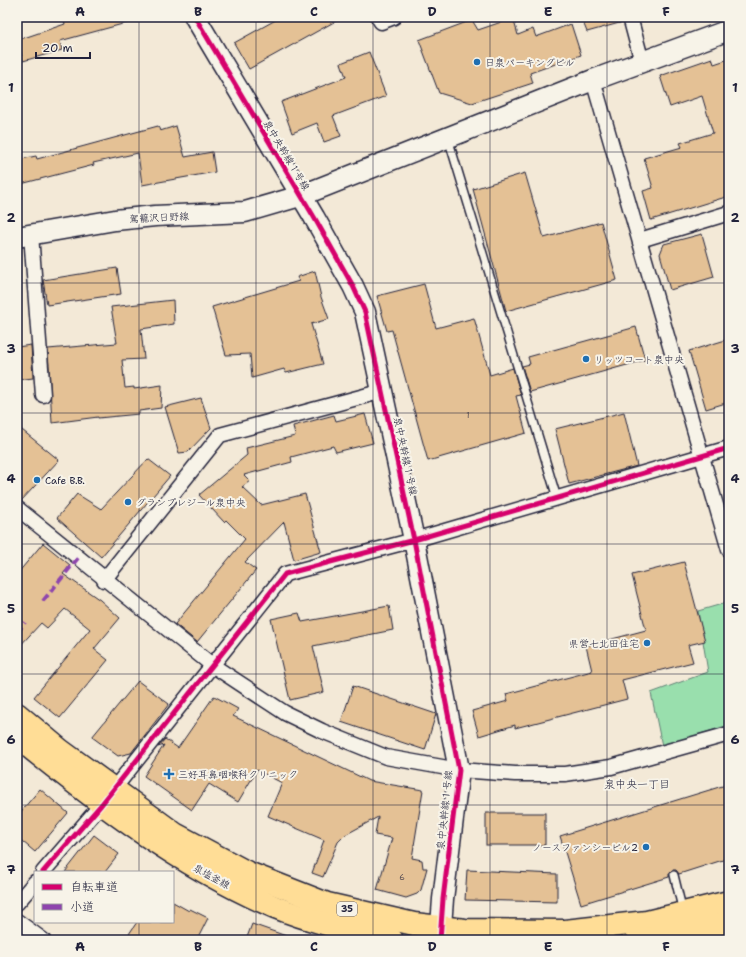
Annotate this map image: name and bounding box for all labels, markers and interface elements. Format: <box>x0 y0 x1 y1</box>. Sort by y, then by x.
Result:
text: A <box>75 3 85 20</box>
text: B <box>194 3 202 20</box>
text: C <box>310 3 318 20</box>
text: D <box>427 3 437 20</box>
text: E <box>544 3 553 20</box>
text: F <box>662 3 670 20</box>
scale bar <box>36 34 90 60</box>
text: 20 m <box>42 40 73 56</box>
place label: 日泉パーキングビル <box>485 56 575 69</box>
marker: 日泉パーキングビル <box>472 57 482 67</box>
text: 1 <box>8 79 14 96</box>
text: 1 <box>732 79 738 96</box>
street label: 泉中央幹線１号線 <box>260 118 313 193</box>
text: 2 <box>6 209 16 226</box>
street label: 駕籠沢日野線 <box>129 209 189 226</box>
text: 2 <box>730 209 740 226</box>
text: 3 <box>6 340 16 357</box>
text: 3 <box>730 340 740 357</box>
place label: リッツコート泉中央 <box>594 353 684 366</box>
marker: リッツコート泉中央 <box>581 354 591 364</box>
house number: 1 <box>466 410 470 421</box>
street label: 泉中央幹線１号線 <box>391 416 420 497</box>
text: 4 <box>6 470 16 487</box>
text: 4 <box>730 470 740 487</box>
place label: Cafe B.B. <box>45 474 85 487</box>
marker: Cafe B.B. <box>32 475 42 485</box>
place label: グランプレジール泉中央 <box>136 496 245 509</box>
marker: グランプレジール泉中央 <box>123 497 133 507</box>
text: 5 <box>7 600 15 617</box>
text: 5 <box>731 600 739 617</box>
place label: 県営七北田住宅 <box>569 637 639 650</box>
marker: 県営七北田住宅 <box>642 638 652 648</box>
text: 6 <box>6 731 16 748</box>
text: 6 <box>730 731 740 748</box>
marker: 三好耳鼻咽喉科クリニック <box>163 768 175 780</box>
place label: 三好耳鼻咽喉科クリニック <box>178 768 298 781</box>
street label: 泉中央幹線１号線 <box>434 770 455 851</box>
district label: 泉中央一丁目 <box>604 777 670 792</box>
place label: ノースファンシービル2 <box>532 841 638 854</box>
marker: ノースファンシービル2 <box>641 842 651 852</box>
text: 7 <box>6 861 16 878</box>
street label: 泉塩釜線 <box>191 861 232 892</box>
text: 7 <box>730 861 740 878</box>
legend <box>34 871 174 923</box>
house number: 6 <box>399 872 405 883</box>
text: 自転車道 <box>70 879 118 895</box>
text: 小道 <box>70 899 94 915</box>
road number: 35 <box>337 902 357 916</box>
text: A <box>75 938 85 955</box>
text: B <box>194 938 202 955</box>
text: C <box>310 938 318 955</box>
text: D <box>427 938 437 955</box>
text: E <box>544 938 553 955</box>
text: F <box>662 938 670 955</box>

